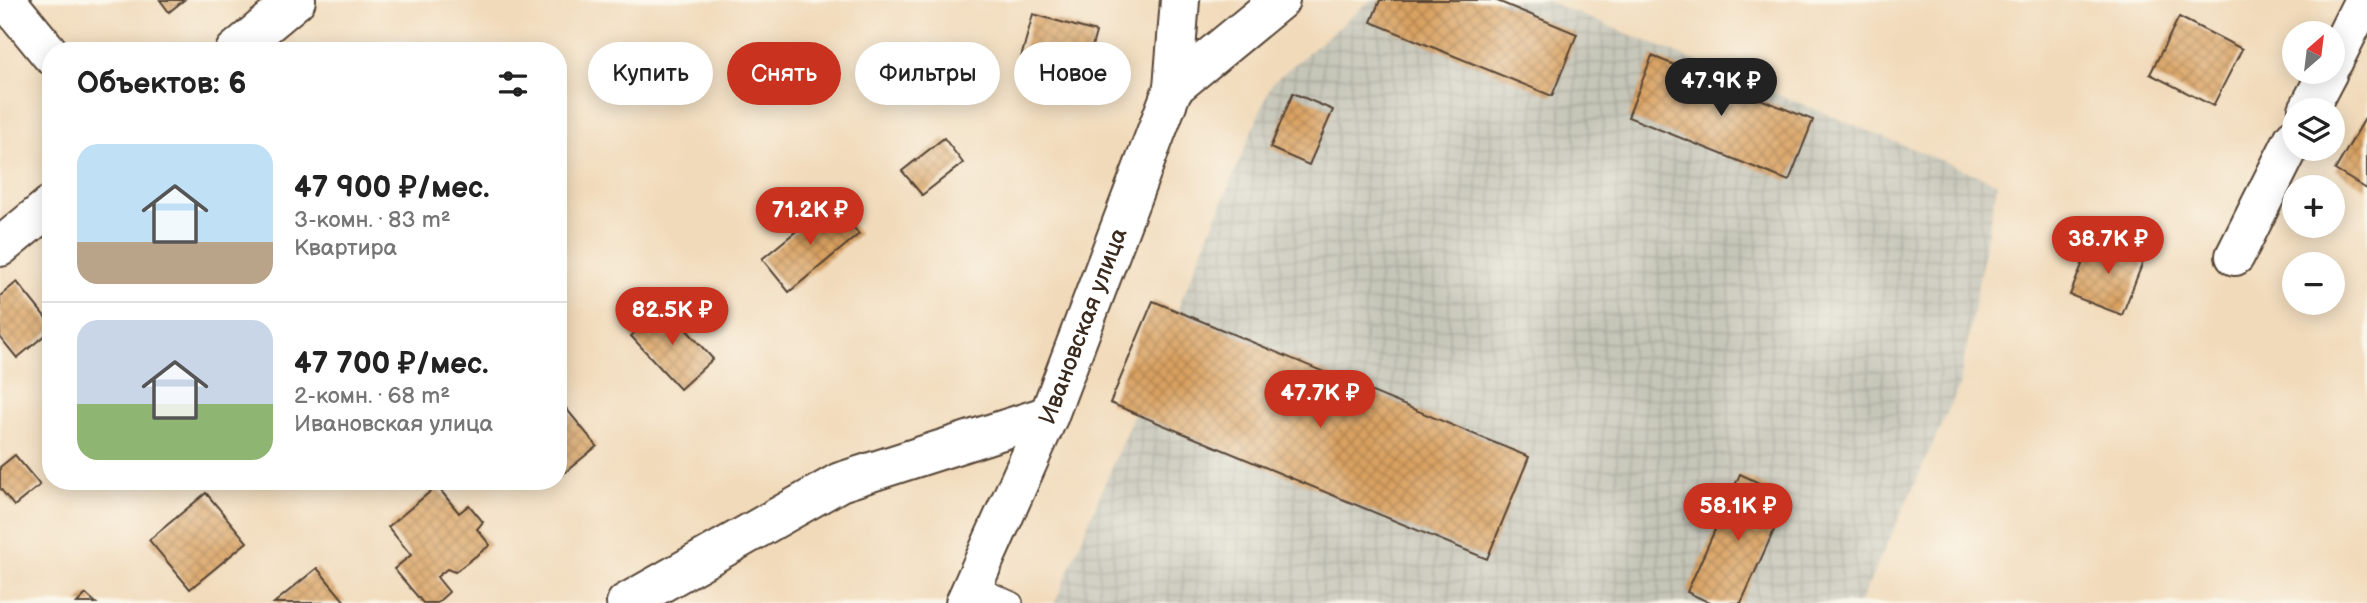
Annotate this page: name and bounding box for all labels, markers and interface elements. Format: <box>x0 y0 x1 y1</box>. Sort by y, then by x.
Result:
north arrow <box>2282 21 2345 84</box>
map controls <box>2282 21 2345 315</box>
chip: Купить <box>588 42 713 105</box>
chip: Снять <box>727 42 841 105</box>
chip: Фильтры <box>855 42 1000 105</box>
chip: Новое <box>1014 42 1131 105</box>
pin: 47.9K ₽ <box>1656 58 1786 118</box>
icon: filters <box>494 65 532 103</box>
text: Объектов: 6 <box>77 66 246 102</box>
text: 47.9K ₽ <box>1681 67 1761 95</box>
button: layers <box>2282 98 2345 161</box>
text: 47 900 ₽/мес. <box>294 170 490 206</box>
icon: home <box>133 172 217 256</box>
button: + <box>2282 175 2345 238</box>
pin: 71.2K ₽ <box>745 188 875 247</box>
text: 71.2K ₽ <box>772 196 848 224</box>
text: 3-комн. · 83 m² <box>294 206 451 234</box>
pin: 38.7K ₽ <box>2043 216 2173 276</box>
street label: Ивановская улица <box>1032 224 1133 428</box>
text: 38.7K ₽ <box>2068 225 2148 253</box>
text: Квартира <box>294 234 397 262</box>
button: − <box>2282 252 2345 315</box>
pin: 82.5K ₽ <box>607 288 737 347</box>
text: 82.5K ₽ <box>631 296 713 324</box>
text: 47 700 ₽/мес. <box>294 346 489 382</box>
icon: home <box>133 348 217 432</box>
pin: 47.7K ₽ <box>1255 370 1385 430</box>
text: 47.7K ₽ <box>1280 379 1360 407</box>
text: 2-комн. · 68 m² <box>294 382 450 410</box>
text: Ивановская улица <box>294 410 493 438</box>
pin: 58.1K ₽ <box>1673 484 1803 543</box>
text: 58.1K ₽ <box>1699 492 1777 520</box>

